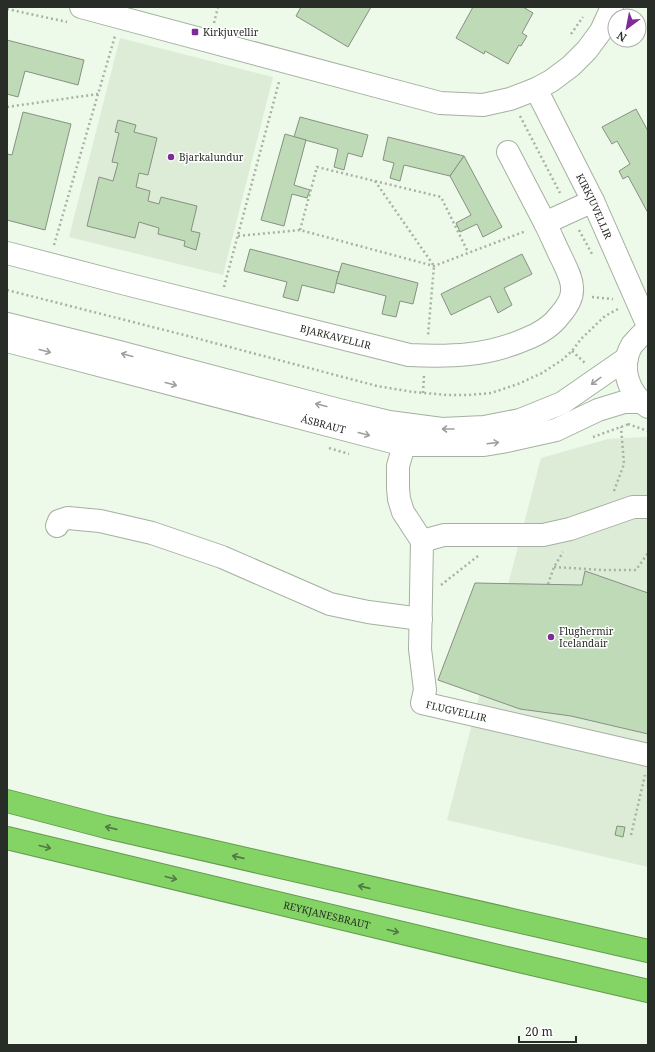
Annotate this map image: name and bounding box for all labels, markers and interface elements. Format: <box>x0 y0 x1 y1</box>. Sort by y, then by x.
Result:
north arrow <box>607 8 647 48</box>
place label: Kirkjuvellir <box>203 25 259 39</box>
marker: Kirkjuvellir <box>190 27 200 37</box>
text: N <box>614 28 629 46</box>
place label: Bjarkalundur <box>179 150 244 164</box>
marker: Bjarkalundur <box>166 152 176 162</box>
street label: KIRKJUVELLIR <box>573 171 616 241</box>
street label: BJARKAVELLIR <box>299 321 373 352</box>
one-way arrow <box>38 348 51 355</box>
one-way arrow <box>121 350 134 358</box>
one-way arrow <box>590 376 601 385</box>
one-way arrow <box>164 381 177 388</box>
one-way arrow <box>315 401 328 409</box>
street label: ÁSBRAUT <box>299 411 347 436</box>
one-way arrow <box>442 425 455 432</box>
one-way arrow <box>357 431 370 438</box>
one-way arrow <box>486 440 499 447</box>
place label: Flughermir Icelandair <box>559 624 614 650</box>
marker: Flughermir Icelandair <box>546 632 556 642</box>
street label: FLUGVELLIR <box>425 697 488 725</box>
one-way arrow <box>105 824 118 831</box>
one-way arrow <box>38 844 51 852</box>
one-way arrow <box>231 853 244 861</box>
one-way arrow <box>165 874 178 882</box>
one-way arrow <box>358 882 371 890</box>
street label: REYKJANESBRAUT <box>282 898 372 932</box>
one-way arrow <box>386 928 399 935</box>
scale bar <box>519 1018 576 1044</box>
text: 20 m <box>525 1023 553 1040</box>

